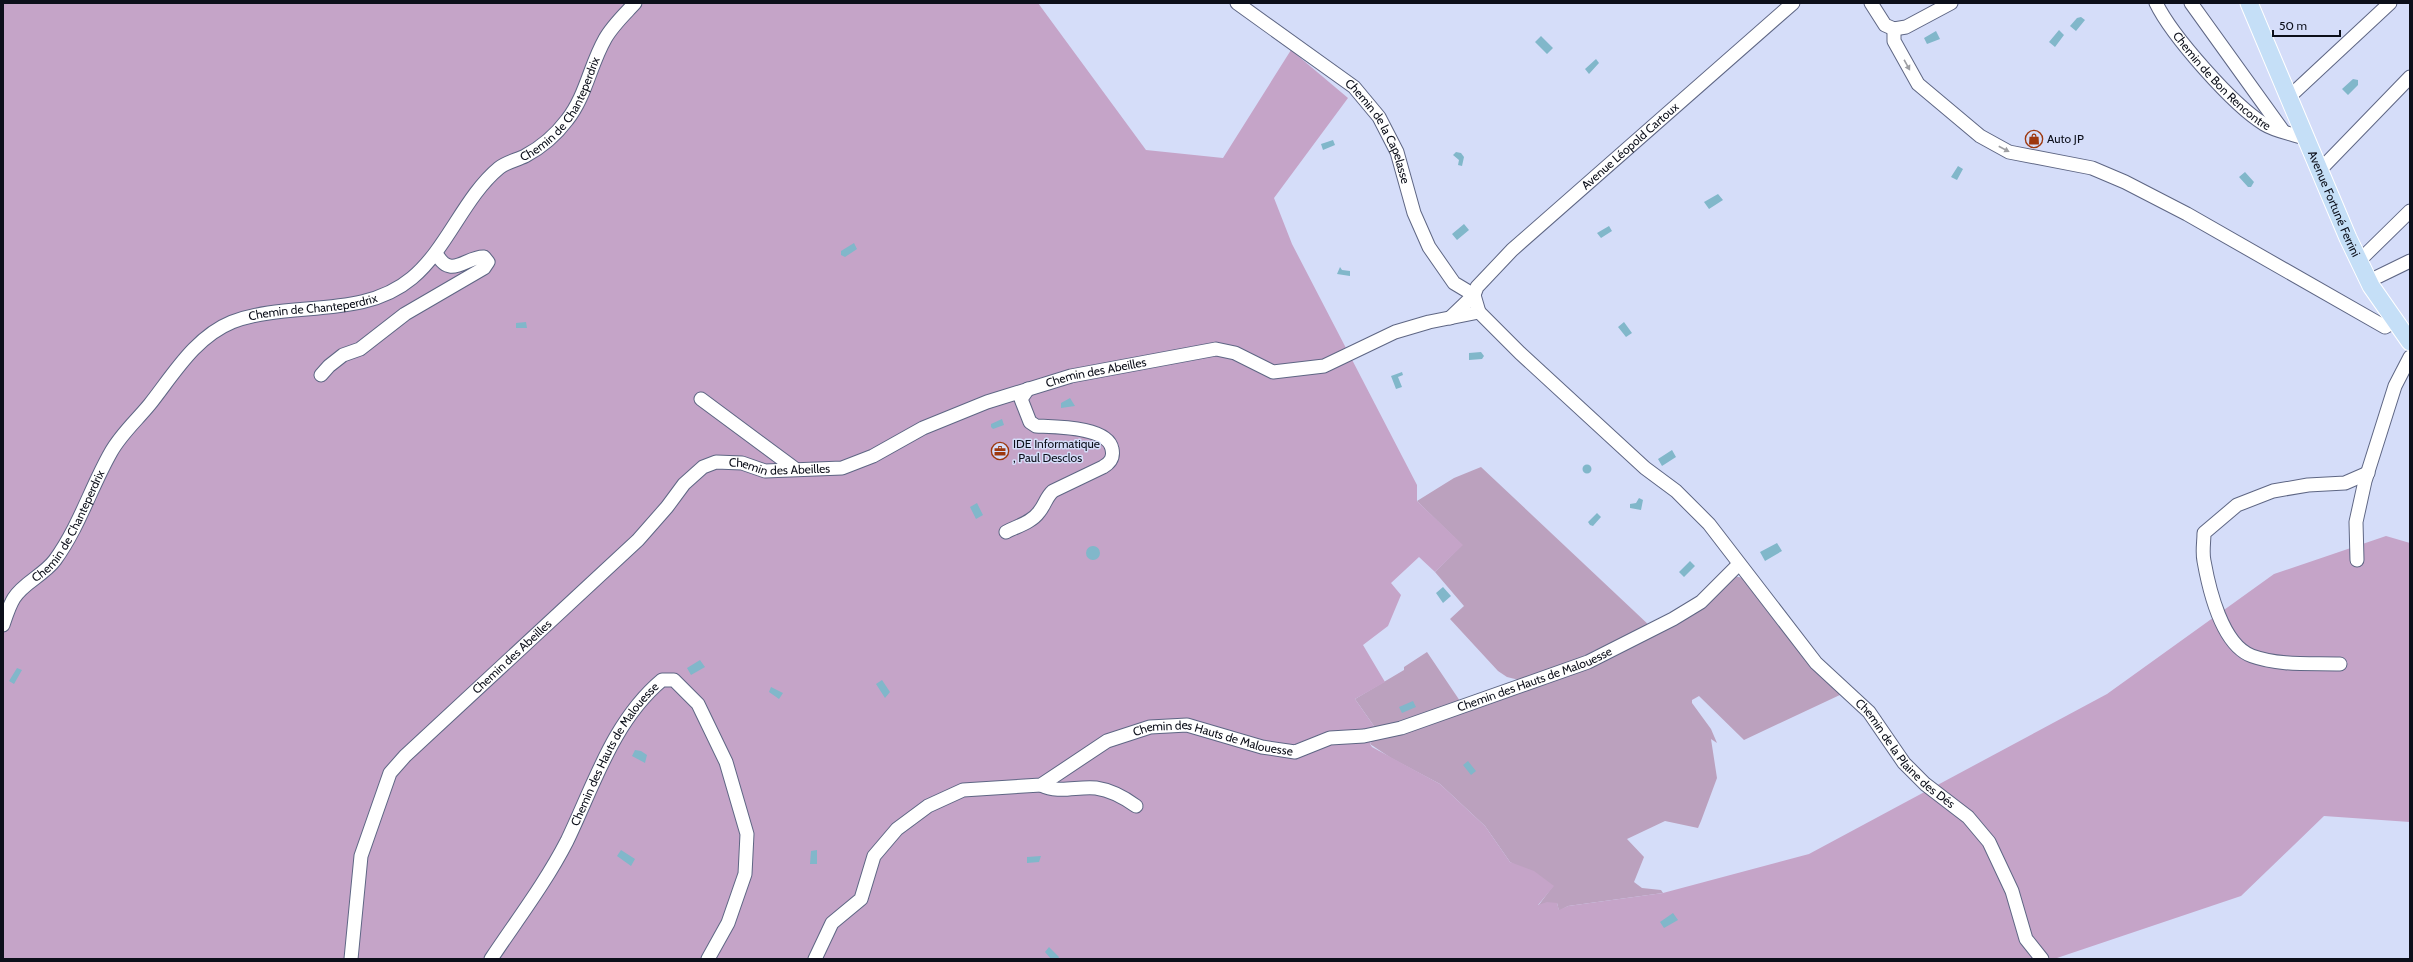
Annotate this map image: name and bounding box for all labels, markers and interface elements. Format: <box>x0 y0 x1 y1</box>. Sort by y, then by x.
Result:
scale bar <box>2273 12 2340 38</box>
text: 50 m <box>2279 18 2307 33</box>
street label: Chemin de Bon Rencontre <box>2170 28 2273 133</box>
street label: Chemin de Chanteperdrix <box>517 54 603 164</box>
one-way arrow <box>1904 59 1911 71</box>
street label: Chemin de la Capelasse <box>1343 75 1413 185</box>
street label: Avenue Léopold Cartoux <box>1578 99 1682 193</box>
shop icon: Auto JP <box>2024 129 2044 149</box>
place label: Auto JP <box>2047 131 2084 146</box>
one-way arrow <box>1998 146 2009 152</box>
street label: Avenue Fortuné Ferrini <box>2305 148 2364 259</box>
street label: Chemin de Chanteperdrix <box>247 290 379 324</box>
street label: Chemin des Abeilles <box>1044 354 1148 390</box>
place label: IDE Informatique , Paul Desclos <box>1013 436 1100 465</box>
office icon: IDE Informatique , Paul Desclos <box>990 441 1010 461</box>
street label: Chemin des Abeilles <box>729 455 830 479</box>
street label: Chemin de Chanteperdrix <box>28 467 108 585</box>
street label: Chemin des Abeilles <box>469 616 554 697</box>
street label: Chemin des Hauts de Malouesse <box>1455 643 1614 715</box>
street label: Chemin des Hauts de Malouesse <box>567 679 661 828</box>
street label: Chemin de la Plaine des Dés <box>1852 695 1958 811</box>
street label: Chemin des Hauts de Malouesse <box>1131 717 1294 759</box>

